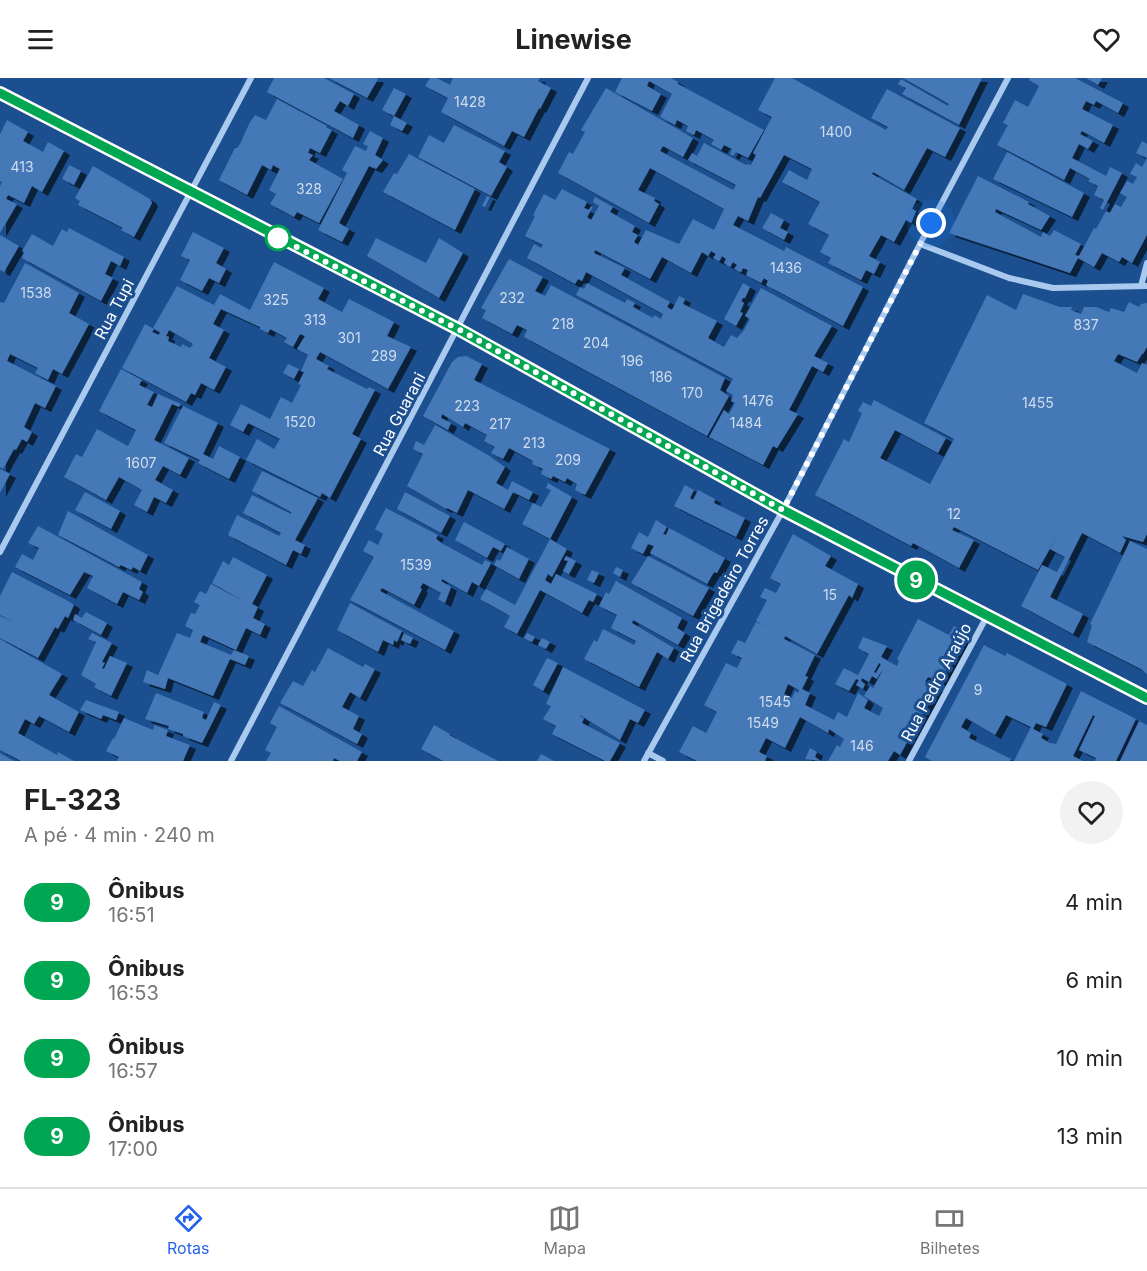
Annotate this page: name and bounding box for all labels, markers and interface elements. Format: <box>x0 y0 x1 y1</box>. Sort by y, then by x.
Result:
icon: menu <box>24 23 57 56</box>
text: Linewise <box>515 23 632 56</box>
icon: heart <box>1090 23 1123 56</box>
house number: 1428 <box>454 93 486 110</box>
house number: 1400 <box>820 123 852 140</box>
house number: 413 <box>10 158 34 175</box>
house number: 328 <box>296 180 322 197</box>
your location <box>916 208 946 238</box>
unlabelled marker <box>265 225 291 251</box>
house number: 1436 <box>770 259 802 276</box>
street label: Rua Tupi <box>90 275 138 343</box>
house number: 1538 <box>20 284 52 301</box>
house number: 232 <box>499 289 525 306</box>
house number: 325 <box>263 291 289 308</box>
house number: 313 <box>304 311 327 328</box>
house number: 218 <box>552 315 574 332</box>
house number: 837 <box>1073 316 1099 333</box>
house number: 301 <box>337 329 361 346</box>
house number: 204 <box>583 334 609 351</box>
house number: 289 <box>371 347 397 364</box>
house number: 196 <box>620 352 644 369</box>
house number: 186 <box>649 368 673 385</box>
street label: Rua Guarani <box>369 369 429 459</box>
house number: 170 <box>681 384 703 401</box>
house number: 1476 <box>742 392 774 409</box>
house number: 1455 <box>1022 394 1054 411</box>
house number: 223 <box>454 397 480 414</box>
house number: 1520 <box>284 413 316 430</box>
house number: 1484 <box>730 414 762 431</box>
house number: 217 <box>489 415 511 432</box>
house number: 213 <box>523 434 545 451</box>
house number: 209 <box>555 451 581 468</box>
house number: 1607 <box>126 454 157 471</box>
house number: 12 <box>947 505 961 522</box>
street label: Rua Brigadeiro Torres <box>676 512 772 666</box>
house number: 1539 <box>400 556 432 573</box>
line badge: 9 <box>896 560 936 600</box>
text: 9 <box>909 568 923 593</box>
house number: 15 <box>823 586 837 603</box>
street label: Rua Pedro Araújo <box>896 619 976 745</box>
house number: 9 <box>974 681 982 698</box>
house number: 1545 <box>759 693 791 710</box>
house number: 1549 <box>747 714 779 731</box>
house number: 146 <box>850 737 874 754</box>
button: heart <box>1060 781 1123 844</box>
text: FL-323 <box>24 783 121 817</box>
text: A pé · 4 min · 240 m <box>24 823 215 847</box>
text: Ônibus <box>108 877 185 903</box>
text: 4 min <box>1065 889 1123 915</box>
text: 9 <box>50 890 64 915</box>
text: 16:51 <box>108 903 155 927</box>
text: Ônibus <box>108 955 185 981</box>
text: 6 min <box>1066 967 1123 993</box>
text: 9 <box>50 968 64 993</box>
text: 16:53 <box>108 981 159 1005</box>
text: Ônibus <box>108 1033 185 1059</box>
text: 10 min <box>1056 1045 1123 1071</box>
text: 9 <box>50 1046 64 1071</box>
text: 16:57 <box>108 1059 158 1083</box>
text: Ônibus <box>108 1111 185 1137</box>
text: 13 min <box>1057 1123 1123 1149</box>
text: 9 <box>50 1124 64 1149</box>
text: 17:00 <box>108 1137 158 1161</box>
tab: Rotas <box>167 1202 209 1258</box>
tab: Mapa <box>544 1202 586 1258</box>
tab: Bilhetes <box>920 1202 980 1258</box>

